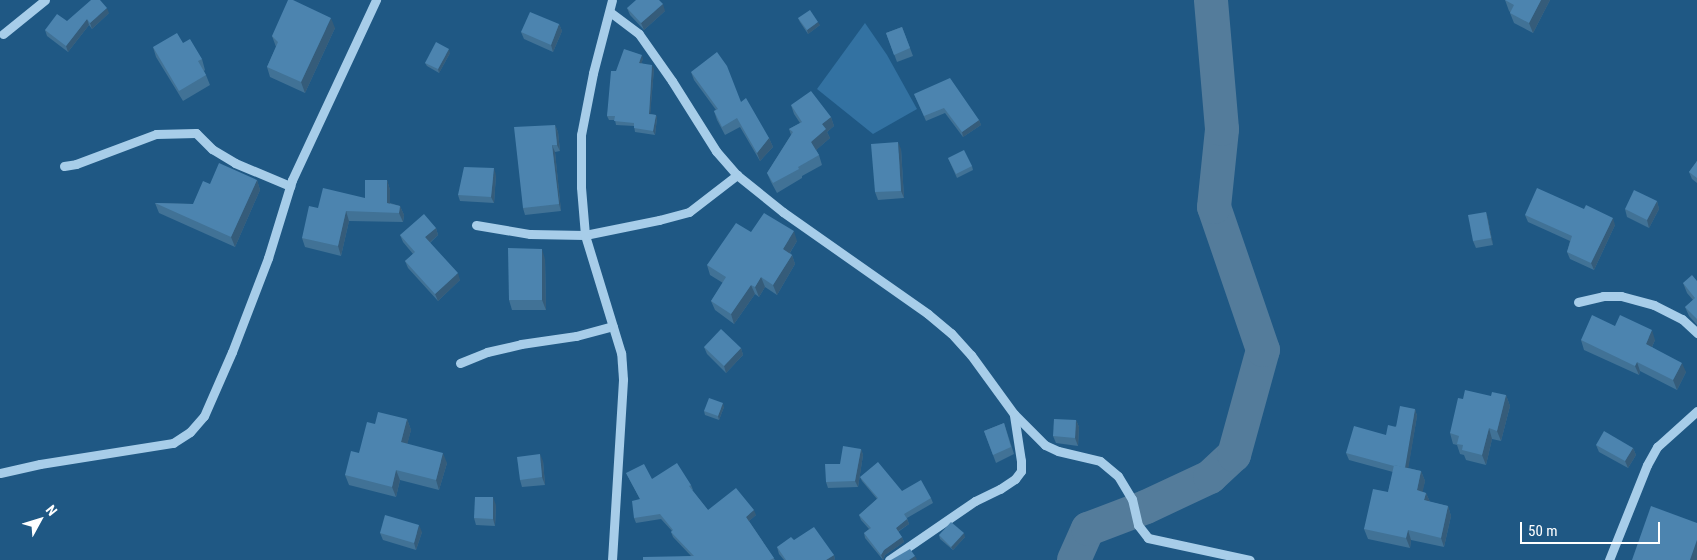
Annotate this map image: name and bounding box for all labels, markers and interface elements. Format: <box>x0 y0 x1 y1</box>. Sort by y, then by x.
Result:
north arrow <box>15 495 65 545</box>
text: N <box>43 502 61 519</box>
scale bar <box>1522 512 1662 544</box>
text: 50 m <box>1528 522 1558 540</box>

